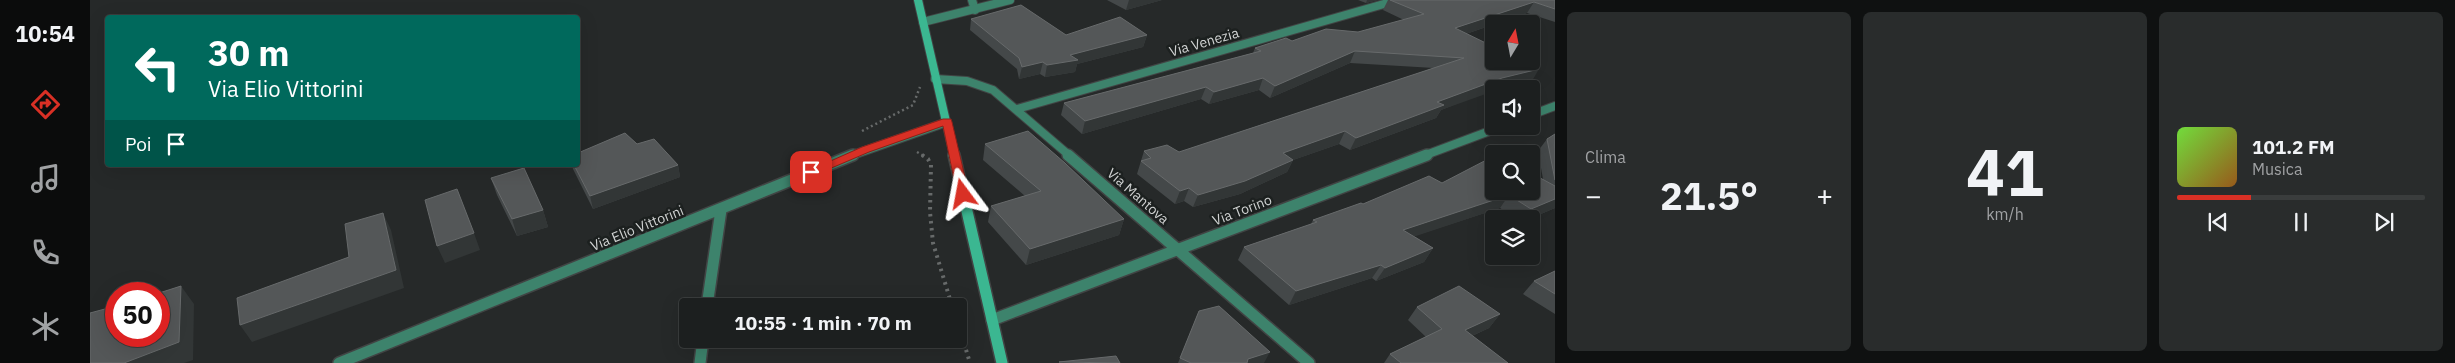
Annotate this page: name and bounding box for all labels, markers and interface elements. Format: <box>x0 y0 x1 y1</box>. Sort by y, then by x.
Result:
north arrow <box>1485 15 1540 70</box>
map controls <box>1485 15 1540 265</box>
text: 10:54 <box>15 19 75 48</box>
street label: Via Venezia <box>1167 23 1241 61</box>
text: 30 m <box>208 30 290 76</box>
icon: left <box>125 35 190 100</box>
text: Via Elio Vittorini <box>208 74 364 103</box>
button: sound <box>1485 80 1540 135</box>
icon: directions <box>28 87 63 122</box>
text: 41 <box>1966 129 2044 214</box>
icon: arrive <box>162 130 190 158</box>
text: Poi <box>125 132 152 156</box>
text: 101.2 FM <box>2252 135 2335 159</box>
button: search <box>1485 145 1540 200</box>
text: Clima <box>1585 147 1626 167</box>
pin <box>790 151 832 193</box>
icon: arrive <box>797 158 825 186</box>
text: Musica <box>2252 159 2302 179</box>
icon: music <box>28 161 63 196</box>
street label: Via Mantova <box>1103 164 1173 228</box>
position arrow <box>936 167 988 219</box>
text: 21.5° <box>1660 171 1758 220</box>
text: − <box>1585 177 1602 214</box>
text: + <box>1816 177 1833 214</box>
street label: Via Torino <box>1210 190 1274 230</box>
street label: Via Elio Vittorini <box>588 201 686 255</box>
text: km/h <box>1986 204 2024 224</box>
icon: previous <box>2204 208 2232 236</box>
icon: pause <box>2287 208 2315 236</box>
icon: next <box>2370 208 2398 236</box>
button: layers <box>1485 210 1540 265</box>
icon: phone <box>28 235 63 270</box>
speed limit sign: 50 <box>105 282 170 347</box>
icon: climate <box>28 309 63 344</box>
text: 10:55 · 1 min · 70 m <box>734 311 912 335</box>

